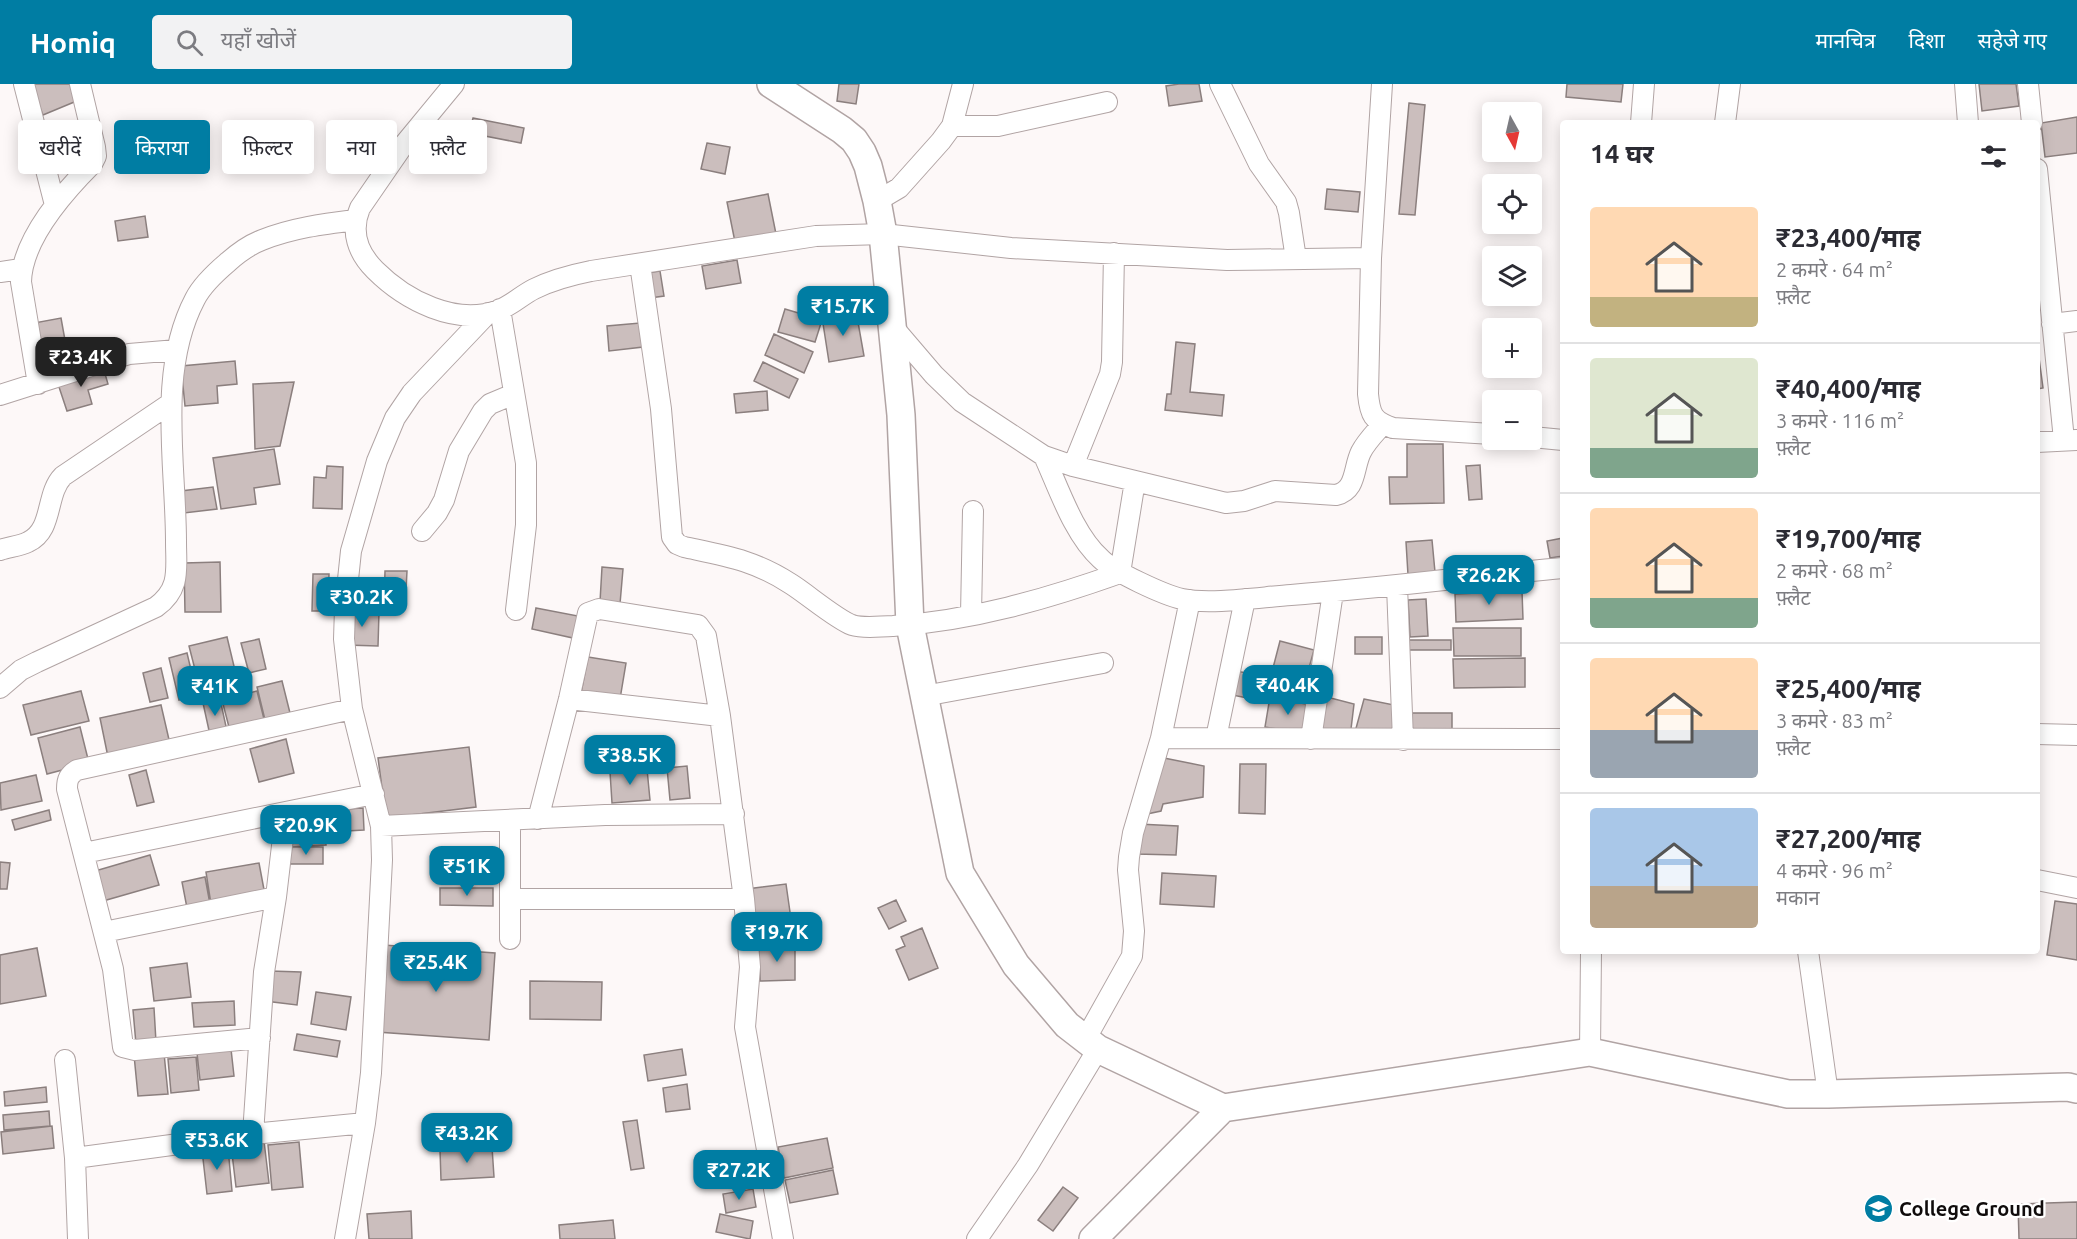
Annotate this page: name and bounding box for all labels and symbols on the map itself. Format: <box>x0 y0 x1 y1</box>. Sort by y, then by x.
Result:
north arrow <box>1482 102 1542 162</box>
pin: ₹15.7K <box>794 286 892 337</box>
pin: ₹23.4K <box>32 337 130 388</box>
pin: ₹26.2K <box>1440 555 1538 606</box>
pin: ₹30.2K <box>313 577 411 628</box>
pin: ₹40.4K <box>1239 665 1337 716</box>
pin: ₹41K <box>179 666 251 717</box>
pin: ₹38.5K <box>581 735 679 786</box>
pin: ₹20.9K <box>257 805 355 856</box>
pin: ₹51K <box>431 846 503 897</box>
pin: ₹19.7K <box>728 912 826 963</box>
pin: ₹25.4K <box>387 942 485 993</box>
pin: ₹43.2K <box>418 1113 516 1164</box>
pin: ₹53.6K <box>168 1120 266 1171</box>
pin: ₹27.2K <box>690 1150 788 1201</box>
school or university icon: College Ground <box>1862 1193 1894 1225</box>
place label: College Ground <box>1899 1197 2045 1220</box>

